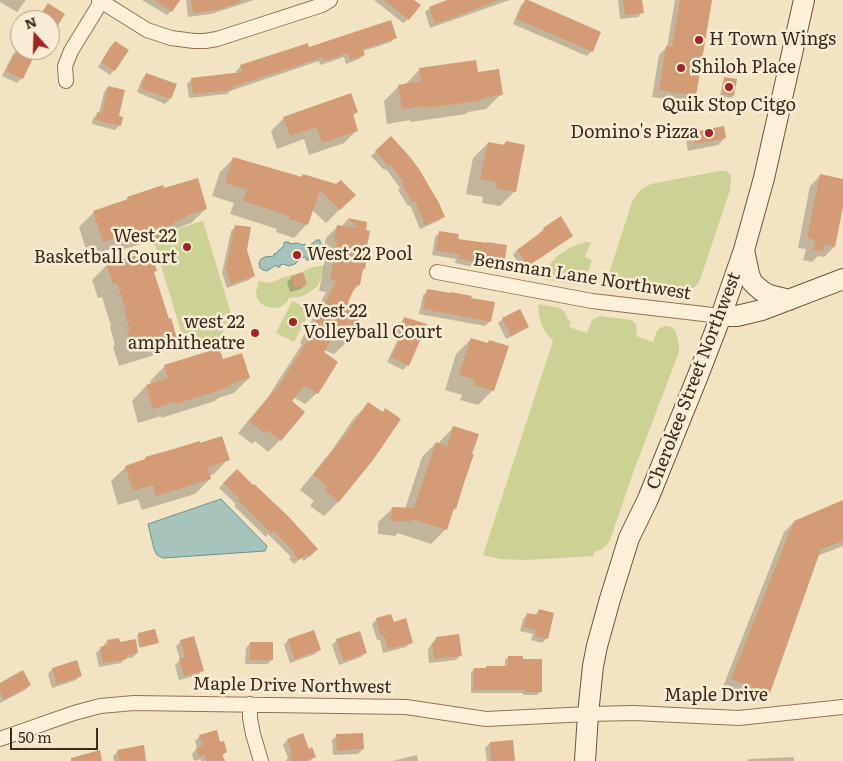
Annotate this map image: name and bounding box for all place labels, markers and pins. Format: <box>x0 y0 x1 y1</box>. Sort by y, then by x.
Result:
place label: H Town Wings <box>709 29 836 51</box>
marker: H Town Wings <box>693 34 705 46</box>
place label: Shiloh Place <box>691 57 796 79</box>
marker: Shiloh Place <box>675 62 687 74</box>
marker: Quik Stop Citgo <box>723 81 735 93</box>
place label: Quik Stop Citgo <box>662 95 796 117</box>
place label: Domino's Pizza <box>570 122 699 144</box>
marker: Domino's Pizza <box>703 127 715 139</box>
place label: West 22 Basketball Court <box>34 226 177 268</box>
marker: West 22 Basketball Court <box>181 241 193 253</box>
place label: West 22 Pool <box>307 244 412 266</box>
marker: West 22 Pool <box>291 249 303 261</box>
place label: West 22 Volleyball Court <box>303 301 442 344</box>
place label: west 22 amphitheatre <box>128 312 245 354</box>
marker: West 22 Volleyball Court <box>287 316 299 328</box>
marker: west 22 amphitheatre <box>249 327 261 339</box>

